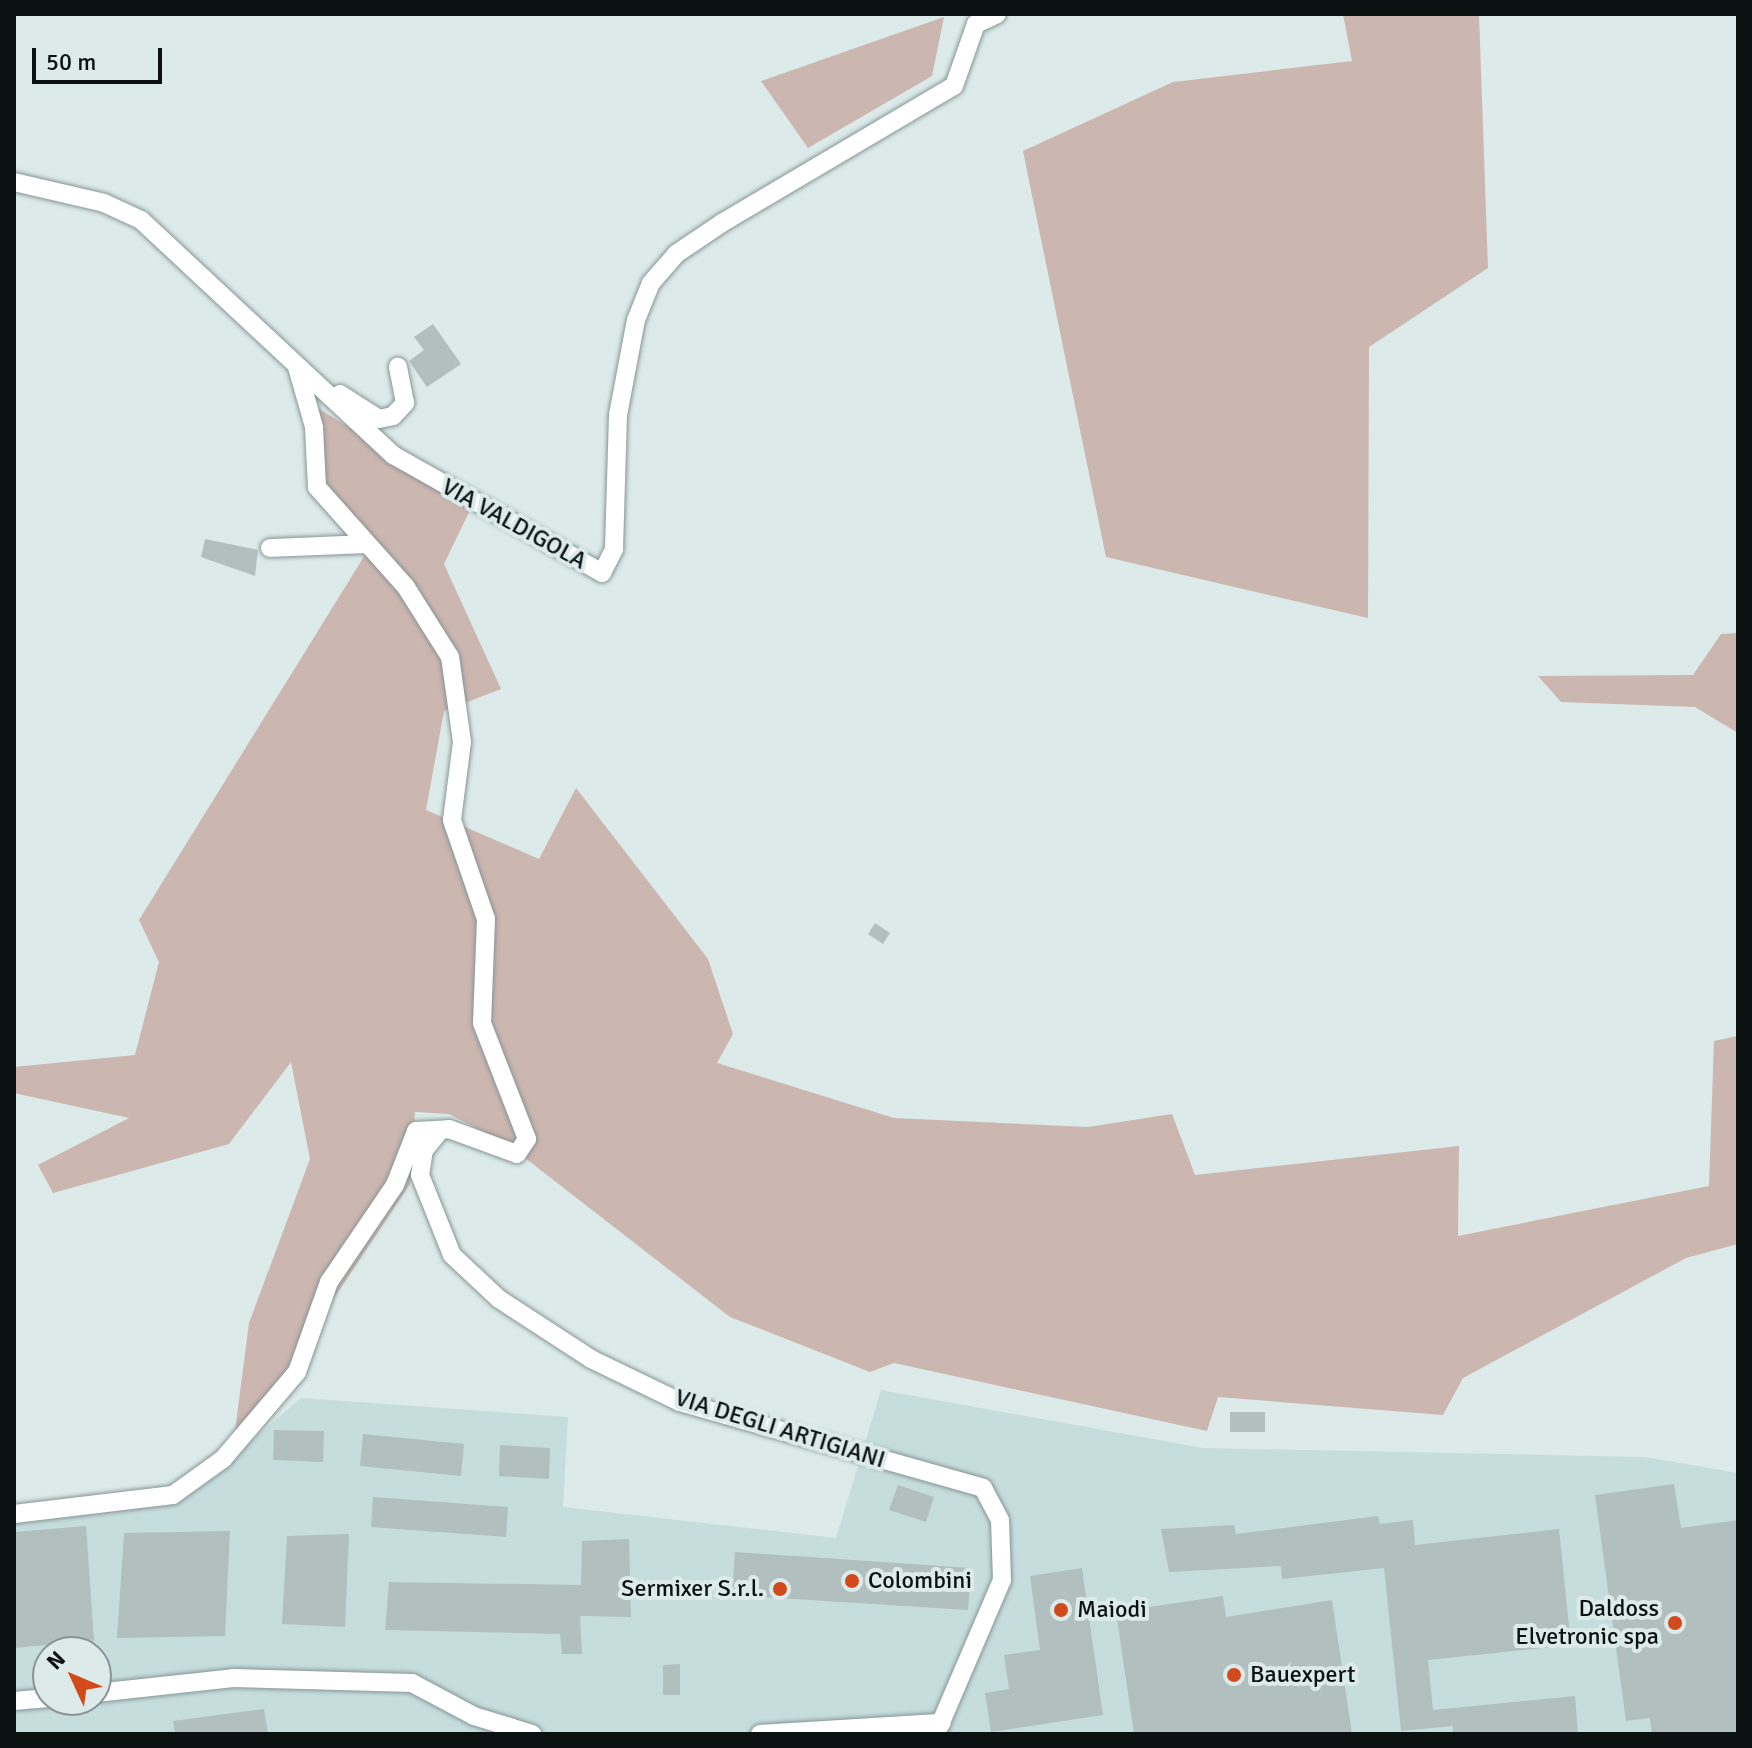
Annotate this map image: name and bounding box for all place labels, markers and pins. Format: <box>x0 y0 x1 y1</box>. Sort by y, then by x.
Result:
place label: Colombini <box>868 1567 972 1595</box>
marker: Colombini <box>843 1572 861 1590</box>
place label: Sermixer S.r.l. <box>621 1575 764 1603</box>
marker: Sermixer S.r.l. <box>771 1580 789 1598</box>
place label: Daldoss Elvetronic spa <box>1515 1595 1659 1651</box>
place label: Maiodi <box>1077 1596 1147 1624</box>
marker: Maiodi <box>1052 1601 1070 1619</box>
marker: Daldoss Elvetronic spa <box>1666 1614 1684 1632</box>
place label: Bauexpert <box>1250 1661 1355 1689</box>
marker: Bauexpert <box>1225 1666 1243 1684</box>

